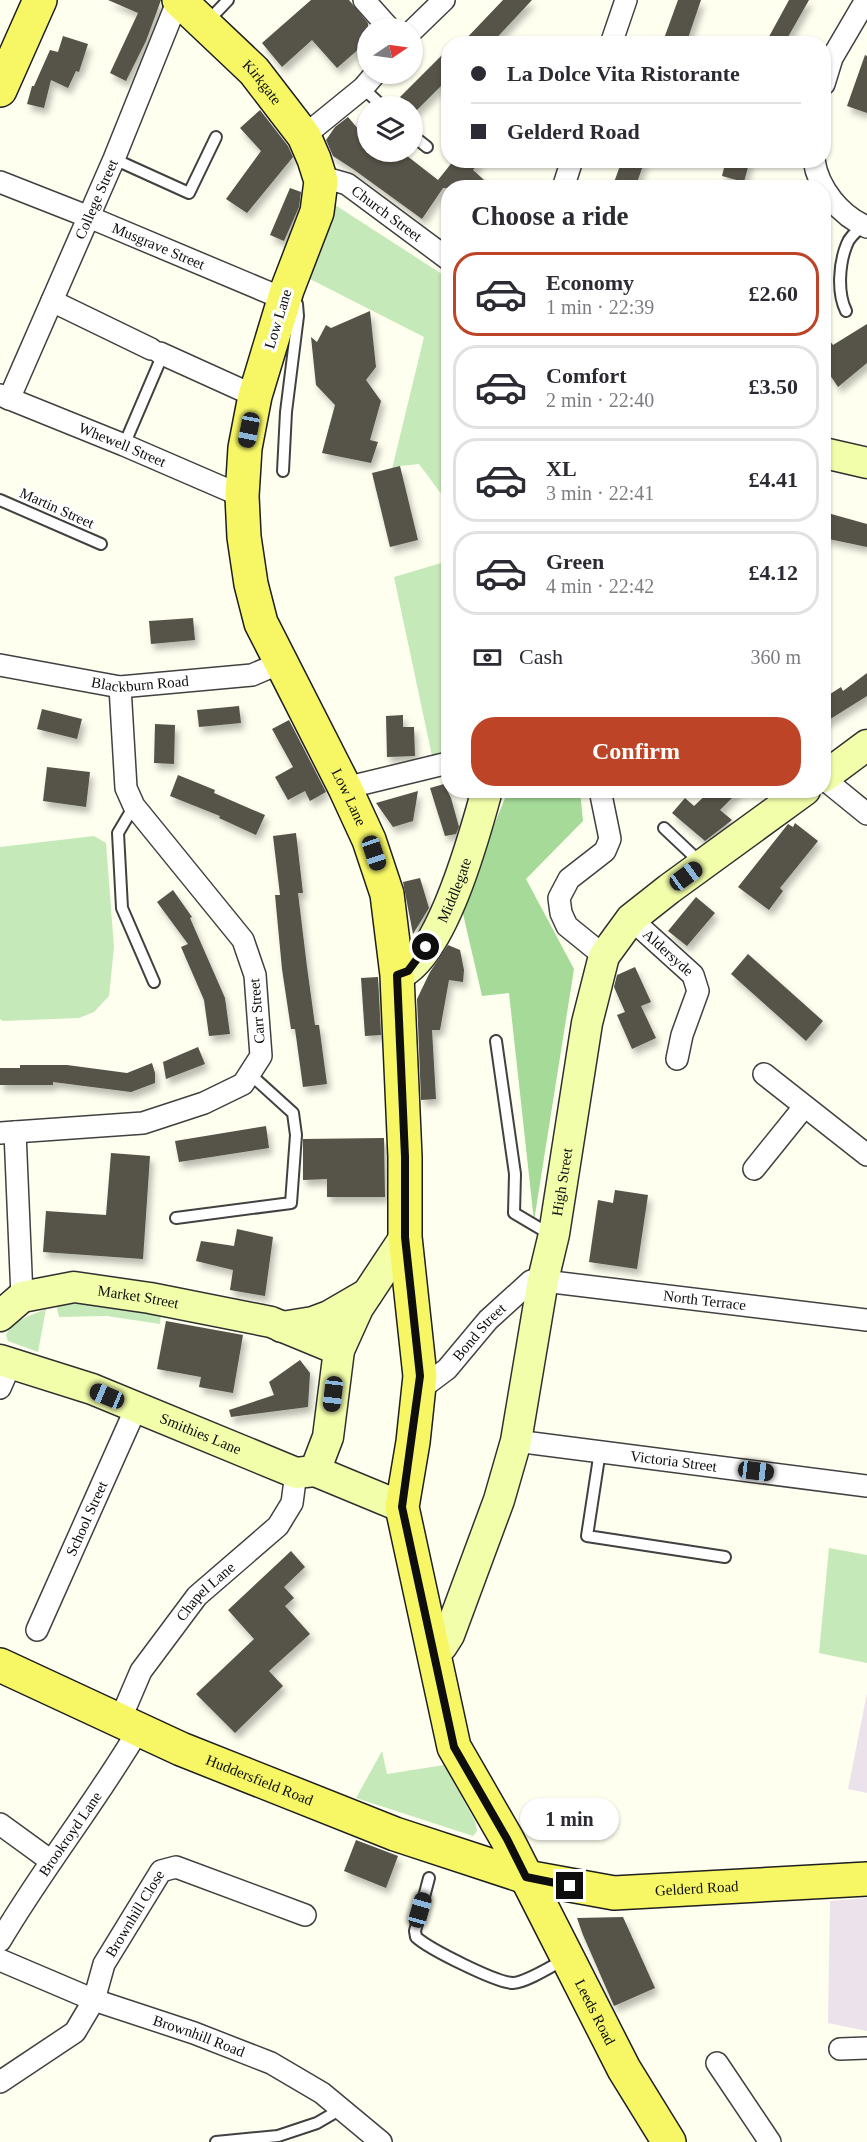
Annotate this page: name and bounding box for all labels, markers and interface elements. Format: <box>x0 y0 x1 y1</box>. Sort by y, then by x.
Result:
north arrow <box>357 18 423 84</box>
map controls <box>357 18 423 162</box>
street label: Kirkgate <box>239 57 285 108</box>
text: La Dolce Vita Ristorante <box>507 61 740 86</box>
button: layers <box>357 96 423 162</box>
text: Gelderd Road <box>507 119 640 144</box>
street label: College Street <box>72 156 121 242</box>
street label: Church Street <box>349 182 425 245</box>
text: Choose a ride <box>471 201 629 231</box>
street label: Musgrave Street <box>110 220 208 273</box>
icon: car <box>474 267 528 321</box>
text: Economy <box>546 270 634 295</box>
text: £2.60 <box>749 281 798 306</box>
street label: Low Lane <box>261 287 295 351</box>
text: 1 min · 22:39 <box>546 296 654 318</box>
icon: car <box>474 360 528 414</box>
text: Comfort <box>546 363 627 388</box>
text: £3.50 <box>749 374 798 399</box>
text: 2 min · 22:40 <box>546 389 654 411</box>
car <box>237 411 261 449</box>
street label: Whewell Street <box>76 420 169 470</box>
icon: car <box>474 453 528 507</box>
text: XL <box>546 456 577 481</box>
text: £4.41 <box>749 467 798 492</box>
text: 3 min · 22:41 <box>546 482 654 504</box>
street label: Martin Street <box>17 485 97 532</box>
icon: car <box>474 546 528 600</box>
text: Green <box>546 549 604 574</box>
text: £4.12 <box>749 560 798 585</box>
text: 4 min · 22:42 <box>546 575 654 597</box>
icon: cash <box>471 641 504 674</box>
text: Cash <box>519 644 563 669</box>
text: 360 m <box>750 646 801 668</box>
street label: Blackburn Road <box>90 673 190 695</box>
button: Confirm <box>471 717 801 786</box>
street label: Low Lane <box>328 766 369 829</box>
car <box>360 833 388 873</box>
street label: Middlegate <box>434 855 474 925</box>
car <box>666 858 706 894</box>
street label: Aldersyde <box>640 926 697 979</box>
route start <box>412 933 439 960</box>
street label: Carr Street <box>246 977 268 1044</box>
street label: High Street <box>549 1146 575 1217</box>
street label: Market Street <box>97 1283 181 1312</box>
street label: North Terrace <box>662 1287 747 1313</box>
street label: Bond Street <box>449 1300 509 1364</box>
car <box>322 1375 344 1413</box>
car <box>87 1381 127 1411</box>
street label: Smithies Lane <box>158 1410 244 1458</box>
street label: Victoria Street <box>630 1448 719 1475</box>
car <box>737 1460 775 1482</box>
street label: School Street <box>63 1478 111 1559</box>
street label: Chapel Lane <box>173 1559 238 1624</box>
street label: Huddersfield Road <box>204 1752 316 1809</box>
street label: Brookroyd Lane <box>36 1788 105 1879</box>
callout: 1 min <box>520 1799 620 1841</box>
text: 1 min <box>545 1808 594 1830</box>
street label: Brownhill Close <box>102 1867 168 1960</box>
route end <box>556 1872 583 1899</box>
street label: Gelderd Road <box>654 1878 740 1899</box>
car <box>406 1890 434 1930</box>
street label: Leeds Road <box>572 1977 619 2048</box>
street label: Brownhill Road <box>151 2012 247 2060</box>

